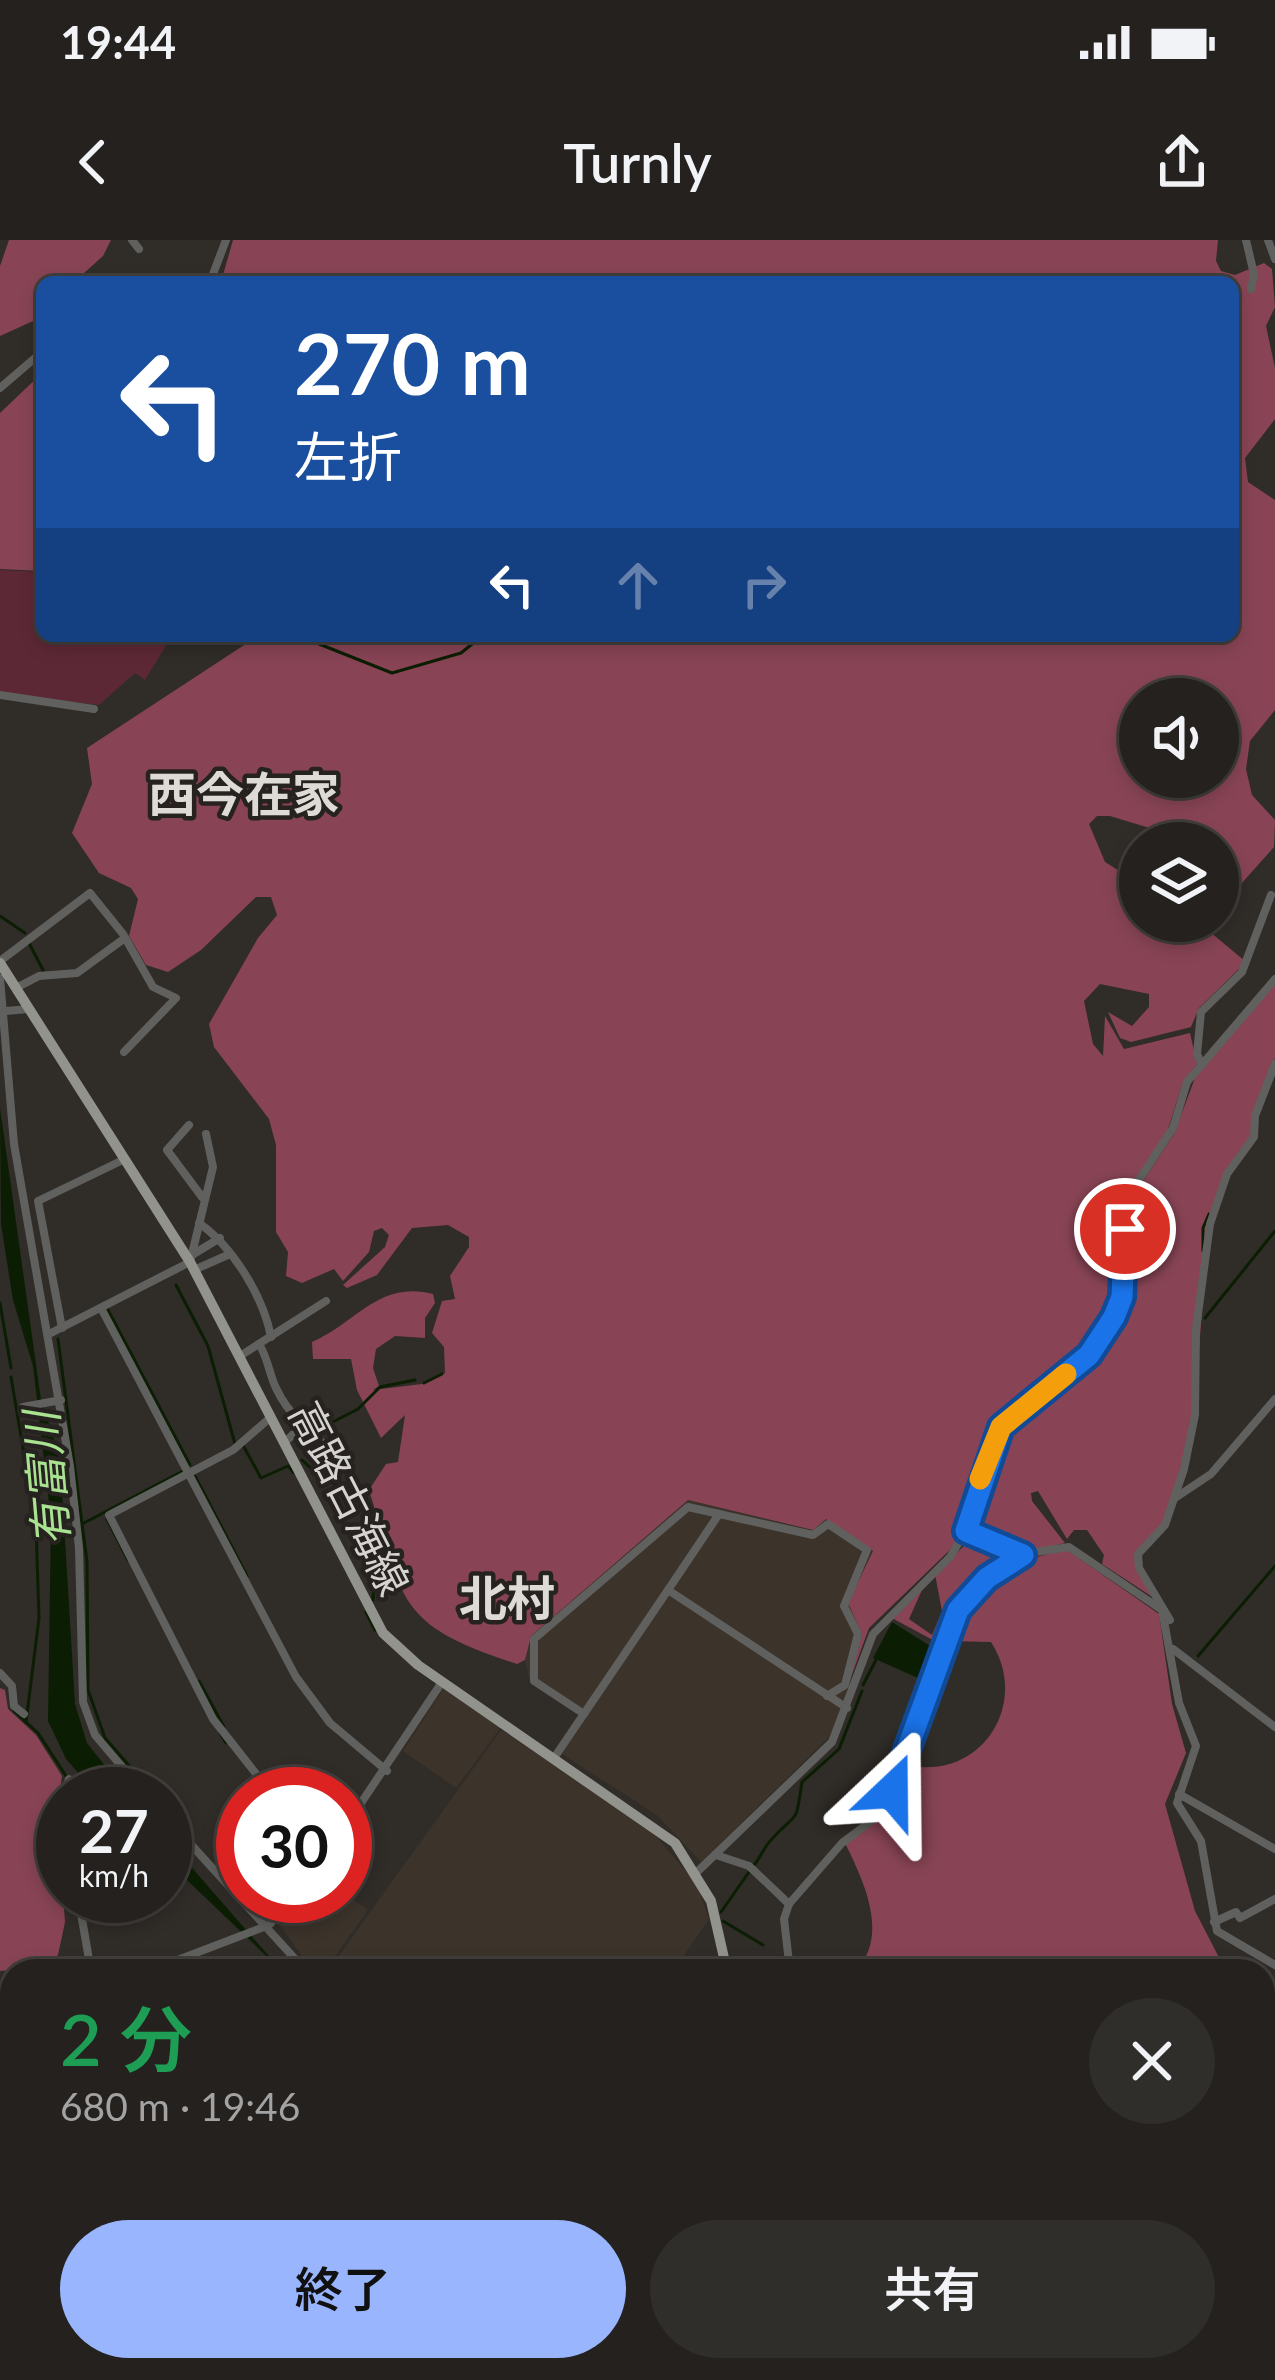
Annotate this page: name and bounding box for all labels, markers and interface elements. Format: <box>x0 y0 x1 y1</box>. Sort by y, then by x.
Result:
text: 19:44 <box>60 15 176 69</box>
icon: back <box>60 129 126 195</box>
icon: share <box>1149 129 1215 195</box>
text: Turnly <box>563 130 712 195</box>
text: 270 m <box>294 312 531 413</box>
icon: left <box>96 324 252 480</box>
text: 左折 <box>294 424 402 489</box>
icon: left <box>479 552 545 618</box>
icon: ahead <box>605 552 671 618</box>
icon: right <box>731 552 797 618</box>
map controls <box>1119 678 1239 942</box>
button: sound <box>1119 678 1239 798</box>
district label: 西今在家 <box>148 765 340 822</box>
button: layers <box>1119 822 1239 942</box>
pin <box>1074 1178 1176 1280</box>
icon: arrive <box>1092 1196 1158 1262</box>
street label: 高路古海線 <box>280 1393 420 1603</box>
water label: 有富川 <box>13 1405 79 1549</box>
district label: 北村 <box>459 1569 555 1626</box>
position arrow <box>829 1728 955 1854</box>
speed limit sign: 30 <box>216 1767 372 1923</box>
text: 27 <box>79 1794 149 1866</box>
text: km/h <box>79 1857 149 1893</box>
text: 2 分 <box>60 1995 192 2081</box>
button: close <box>1089 1998 1215 2124</box>
text: 680 m · 19:46 <box>60 2083 300 2129</box>
button: 終了 <box>60 2220 626 2358</box>
button: 共有 <box>650 2220 1215 2358</box>

